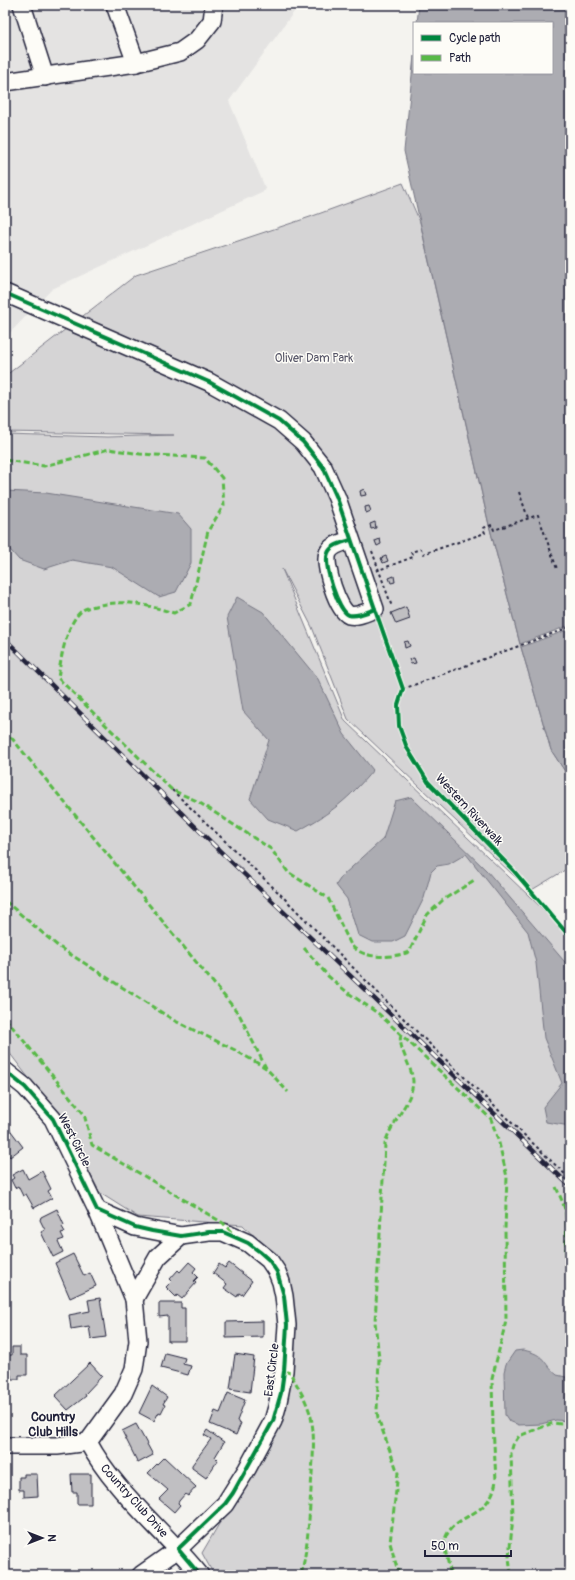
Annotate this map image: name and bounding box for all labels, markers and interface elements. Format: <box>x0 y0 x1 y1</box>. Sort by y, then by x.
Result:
legend <box>413 22 553 74</box>
text: Cycle path <box>449 31 501 46</box>
text: Path <box>449 51 471 66</box>
park label: Oliver Dam Park <box>275 351 353 366</box>
street label: Western Riverwalk <box>432 771 506 849</box>
street label: West Circle <box>54 1111 94 1169</box>
street label: East Circle <box>261 1343 283 1397</box>
district label: Country Club Hills <box>28 1409 78 1440</box>
street label: Country Club Drive <box>97 1461 171 1541</box>
north arrow <box>22 1518 62 1558</box>
scale bar <box>425 1532 511 1558</box>
text: N <box>45 1534 58 1542</box>
text: 50 m <box>431 1539 459 1554</box>

